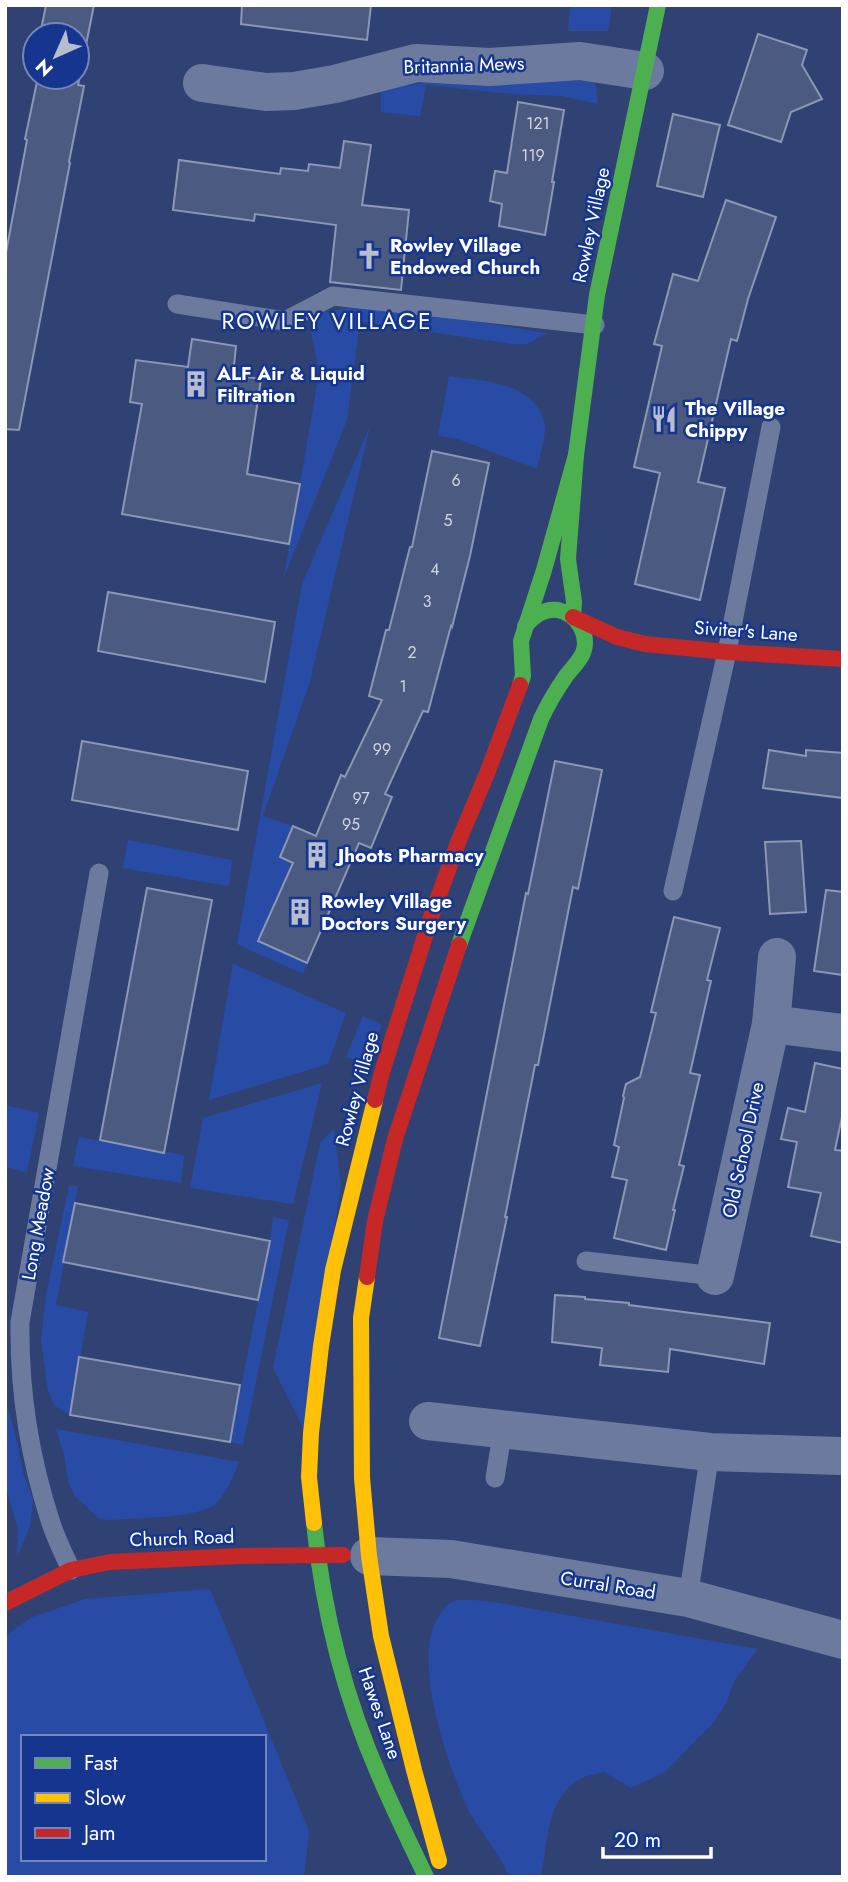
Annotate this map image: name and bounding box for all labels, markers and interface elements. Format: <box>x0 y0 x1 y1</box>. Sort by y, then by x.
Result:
north arrow <box>21 21 91 91</box>
street label: Britannia Mews <box>403 49 525 81</box>
text: N <box>29 53 59 83</box>
house number: 121 <box>526 112 550 135</box>
house number: 119 <box>521 144 545 167</box>
street label: Rowley Village <box>566 164 616 285</box>
place label: Rowley Village Endowed Church <box>390 232 540 281</box>
church icon: Rowley Village Endowed Church <box>354 241 384 271</box>
district label: ROWLEY VILLAGE <box>221 304 433 338</box>
place label: ALF Air & Liquid Filtration <box>216 360 365 409</box>
building icon: ALF Air & Liquid Filtration <box>181 369 211 399</box>
place label: The Village Chippy <box>685 395 785 444</box>
restaurant icon: The Village Chippy <box>649 404 679 434</box>
house number: 6 <box>451 469 461 492</box>
house number: 5 <box>443 509 453 532</box>
house number: 4 <box>430 558 440 581</box>
house number: 3 <box>423 590 432 613</box>
street label: Siviter's Lane <box>693 614 799 648</box>
house number: 2 <box>407 641 417 664</box>
house number: 1 <box>399 675 407 698</box>
house number: 99 <box>373 738 391 761</box>
house number: 97 <box>352 787 370 810</box>
house number: 95 <box>342 813 360 836</box>
building icon: Jhoots Pharmacy <box>302 840 332 870</box>
place label: Jhoots Pharmacy <box>334 842 485 869</box>
place label: Rowley Village Doctors Surgery <box>321 888 467 937</box>
building icon: Rowley Village Doctors Surgery <box>285 897 315 927</box>
street label: Rowley Village <box>329 1029 385 1149</box>
street label: Old School Drive <box>715 1079 771 1221</box>
street label: Long Meadow <box>15 1166 61 1282</box>
street label: Church Road <box>129 1523 235 1553</box>
street label: Curral Road <box>558 1564 658 1606</box>
street label: Hawes Lane <box>352 1663 408 1763</box>
legend <box>21 1735 266 1861</box>
text: Fast <box>84 1748 117 1778</box>
text: Slow <box>84 1783 126 1813</box>
scale bar <box>603 1815 712 1859</box>
text: Jam <box>81 1818 116 1848</box>
text: 20 m <box>614 1825 661 1855</box>

